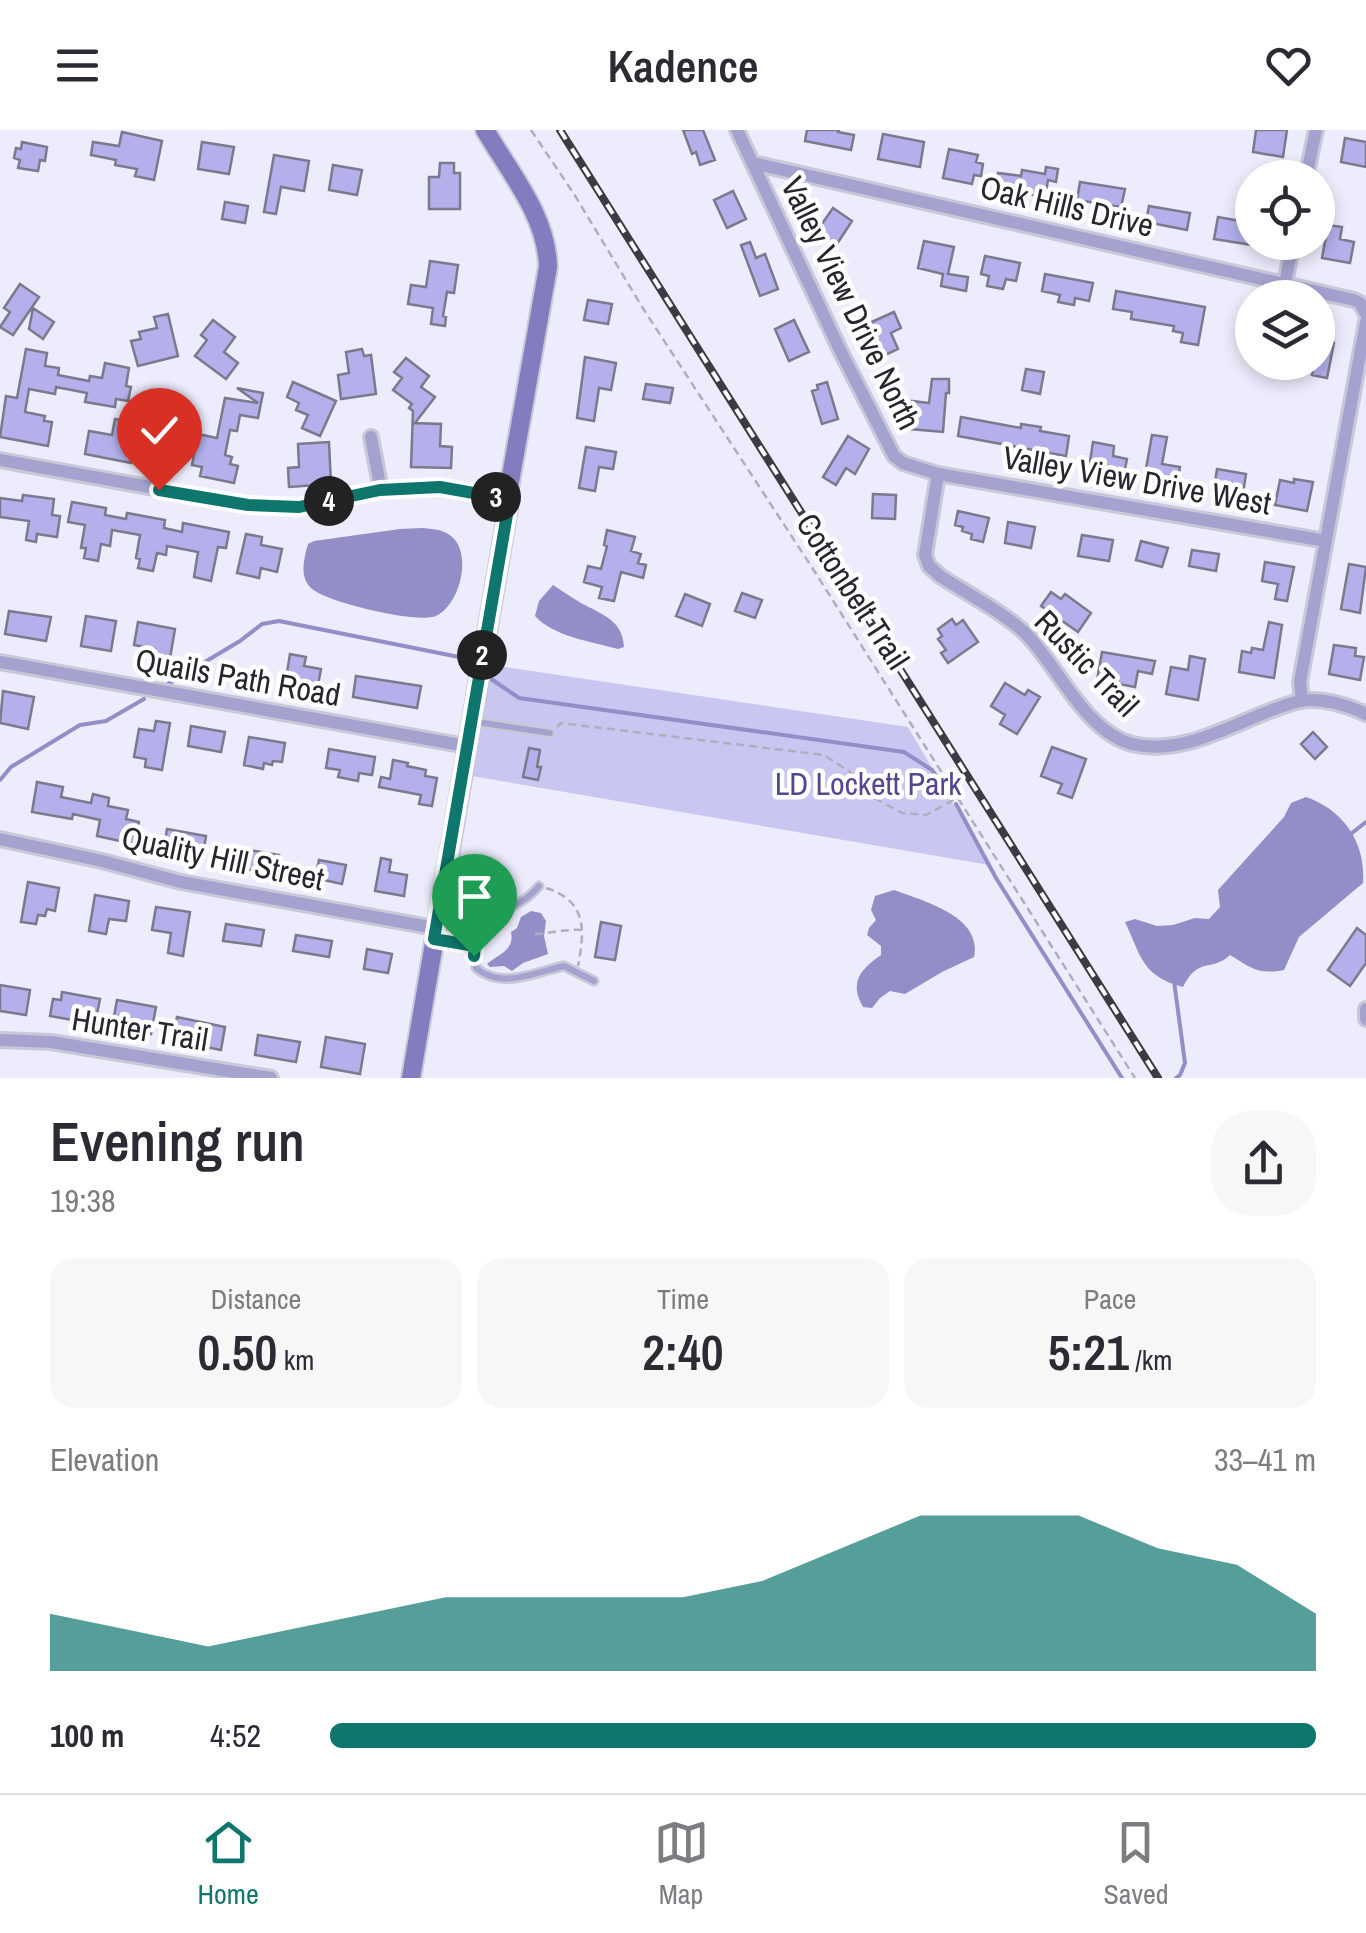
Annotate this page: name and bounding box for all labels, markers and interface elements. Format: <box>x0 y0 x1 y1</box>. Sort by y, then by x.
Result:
text: Kadence <box>607 35 759 96</box>
icon: menu <box>50 38 105 93</box>
icon: heart <box>1261 38 1316 93</box>
map controls <box>1235 160 1335 380</box>
button: locate <box>1235 160 1335 260</box>
street label: Oak Hills Drive <box>976 165 1158 247</box>
street label: Valley View Drive North <box>771 169 931 437</box>
button: layers <box>1235 280 1335 380</box>
pin <box>117 388 202 491</box>
icon: check <box>132 403 187 458</box>
street label: Valley View Drive West <box>1000 435 1274 525</box>
pin: 3 <box>471 472 521 522</box>
pin: 4 <box>304 476 354 526</box>
text: 3 <box>490 478 502 516</box>
text: 4 <box>323 482 335 520</box>
street label: Cottonbelt Trail <box>786 505 920 677</box>
street label: Rustic Trail <box>1025 600 1149 726</box>
pin: 2 <box>457 630 507 680</box>
text: 2 <box>476 636 488 674</box>
street label: Quails Path Road <box>132 638 344 716</box>
park label: LD Lockett Park <box>775 762 962 805</box>
street label: Quality Hill Street <box>118 816 328 900</box>
pin <box>432 854 517 957</box>
icon: arrive <box>447 869 502 924</box>
street label: Hunter Trail <box>69 997 211 1061</box>
text: Evening run <box>50 1104 305 1178</box>
button: share <box>1211 1111 1316 1216</box>
text: 19:38 <box>50 1179 116 1222</box>
text: Distance <box>211 1280 301 1318</box>
text: Time <box>657 1280 709 1318</box>
text: Pace <box>1084 1280 1136 1318</box>
text: 0.50 <box>198 1318 277 1386</box>
text: 2:40 <box>642 1318 724 1386</box>
text: 5:21 <box>1048 1318 1129 1386</box>
text: km <box>277 1341 314 1379</box>
text: /km <box>1129 1341 1172 1379</box>
text: Elevation <box>50 1438 159 1481</box>
text: 33–41 m <box>1214 1438 1316 1481</box>
text: 100 m <box>50 1714 124 1757</box>
text: 4:52 <box>210 1714 261 1757</box>
tab: Home <box>197 1815 259 1913</box>
tab: Map <box>654 1815 709 1913</box>
tab: Saved <box>1103 1815 1169 1913</box>

